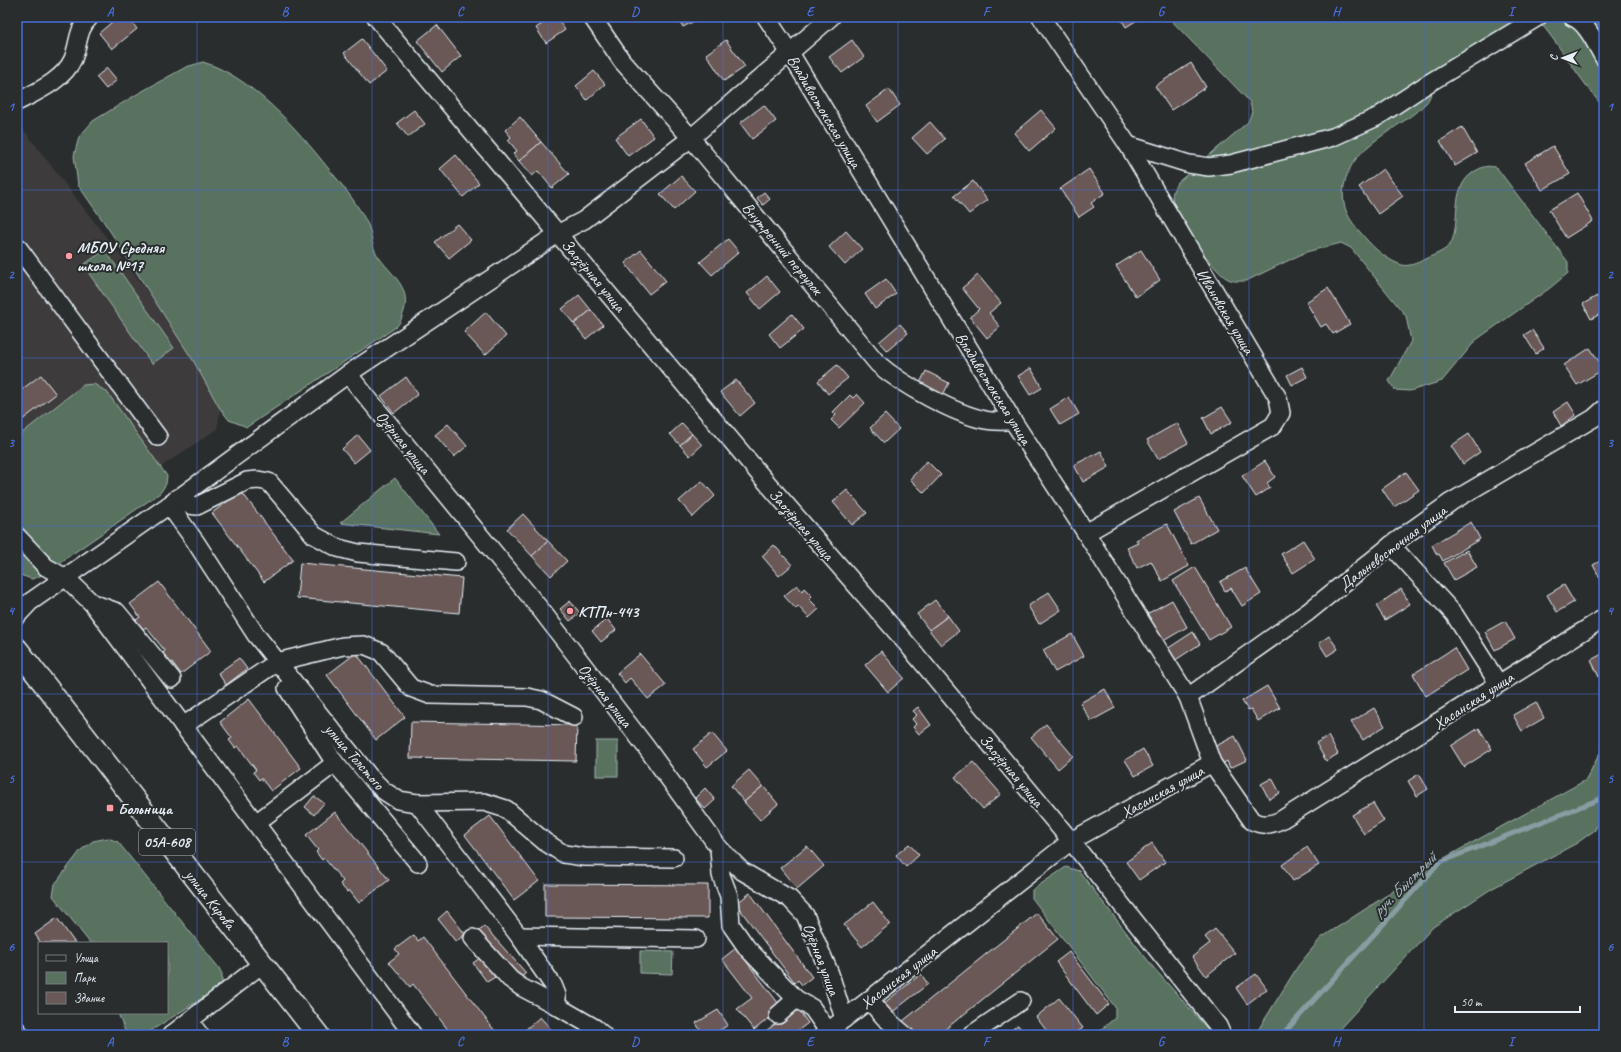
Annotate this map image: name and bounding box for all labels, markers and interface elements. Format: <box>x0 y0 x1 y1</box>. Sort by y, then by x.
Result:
text: A <box>107 4 115 20</box>
text: B <box>282 4 290 20</box>
text: C <box>457 4 465 20</box>
text: D <box>631 4 640 20</box>
text: E <box>807 4 816 20</box>
text: F <box>983 4 992 20</box>
text: G <box>1158 4 1166 20</box>
text: H <box>1332 4 1342 20</box>
text: I <box>1508 4 1517 20</box>
north arrow <box>1543 38 1583 78</box>
street label: Владивостокская улица <box>782 51 867 173</box>
text: С <box>1546 54 1560 61</box>
text: 1 <box>8 99 16 115</box>
text: 1 <box>1607 99 1615 115</box>
street label: Внутренний переулок <box>738 198 828 301</box>
street label: Заозёрная улица <box>557 235 630 317</box>
place label: МБОУ Средняя школа №17 <box>77 238 166 276</box>
marker: МБОУ Средняя школа №17 <box>64 251 74 261</box>
street label: Ивановская улица <box>1192 265 1259 359</box>
text: 2 <box>8 267 15 283</box>
text: 2 <box>1607 267 1614 283</box>
street label: Владивостокская улица <box>951 329 1036 450</box>
street label: Озёрная улица <box>372 407 436 479</box>
text: 3 <box>8 435 15 451</box>
text: 3 <box>1607 435 1614 451</box>
street label: Заозёрная улица <box>765 485 839 566</box>
street label: Дальневосточная улица <box>1335 500 1452 595</box>
place label: КТПн-443 <box>578 602 640 622</box>
text: 4 <box>8 603 16 619</box>
text: 4 <box>1607 603 1615 619</box>
marker: КТПн-443 <box>565 606 575 616</box>
street label: Озёрная улица <box>574 660 637 733</box>
street label: Хасанская улица <box>1430 667 1518 734</box>
street label: улица Толстого <box>319 719 389 795</box>
street label: Заозёрная улица <box>975 730 1048 812</box>
street label: Хасанская улица <box>1118 761 1208 823</box>
text: 5 <box>8 771 15 787</box>
text: 5 <box>1607 771 1614 787</box>
place label: Больница <box>118 799 174 819</box>
marker: Больница <box>105 803 115 813</box>
road number: 05А-608 <box>139 829 195 855</box>
water label: руч. Быстрый <box>1367 845 1444 921</box>
street label: улица Кирова <box>180 865 241 935</box>
street label: Озёрная улица <box>798 921 844 1000</box>
text: 6 <box>8 939 15 955</box>
text: 6 <box>1607 939 1614 955</box>
street label: Хасанская улица <box>856 941 942 1014</box>
legend <box>38 942 168 1014</box>
text: Улица <box>74 950 99 966</box>
text: Парк <box>74 970 97 986</box>
scale bar <box>1455 988 1580 1014</box>
text: Здание <box>74 990 105 1006</box>
text: 50 m <box>1461 994 1483 1010</box>
text: A <box>107 1034 115 1050</box>
text: B <box>282 1034 290 1050</box>
text: C <box>457 1034 465 1050</box>
text: D <box>631 1034 640 1050</box>
text: E <box>807 1034 816 1050</box>
text: F <box>983 1034 992 1050</box>
text: G <box>1158 1034 1166 1050</box>
text: H <box>1332 1034 1342 1050</box>
text: I <box>1508 1034 1517 1050</box>

